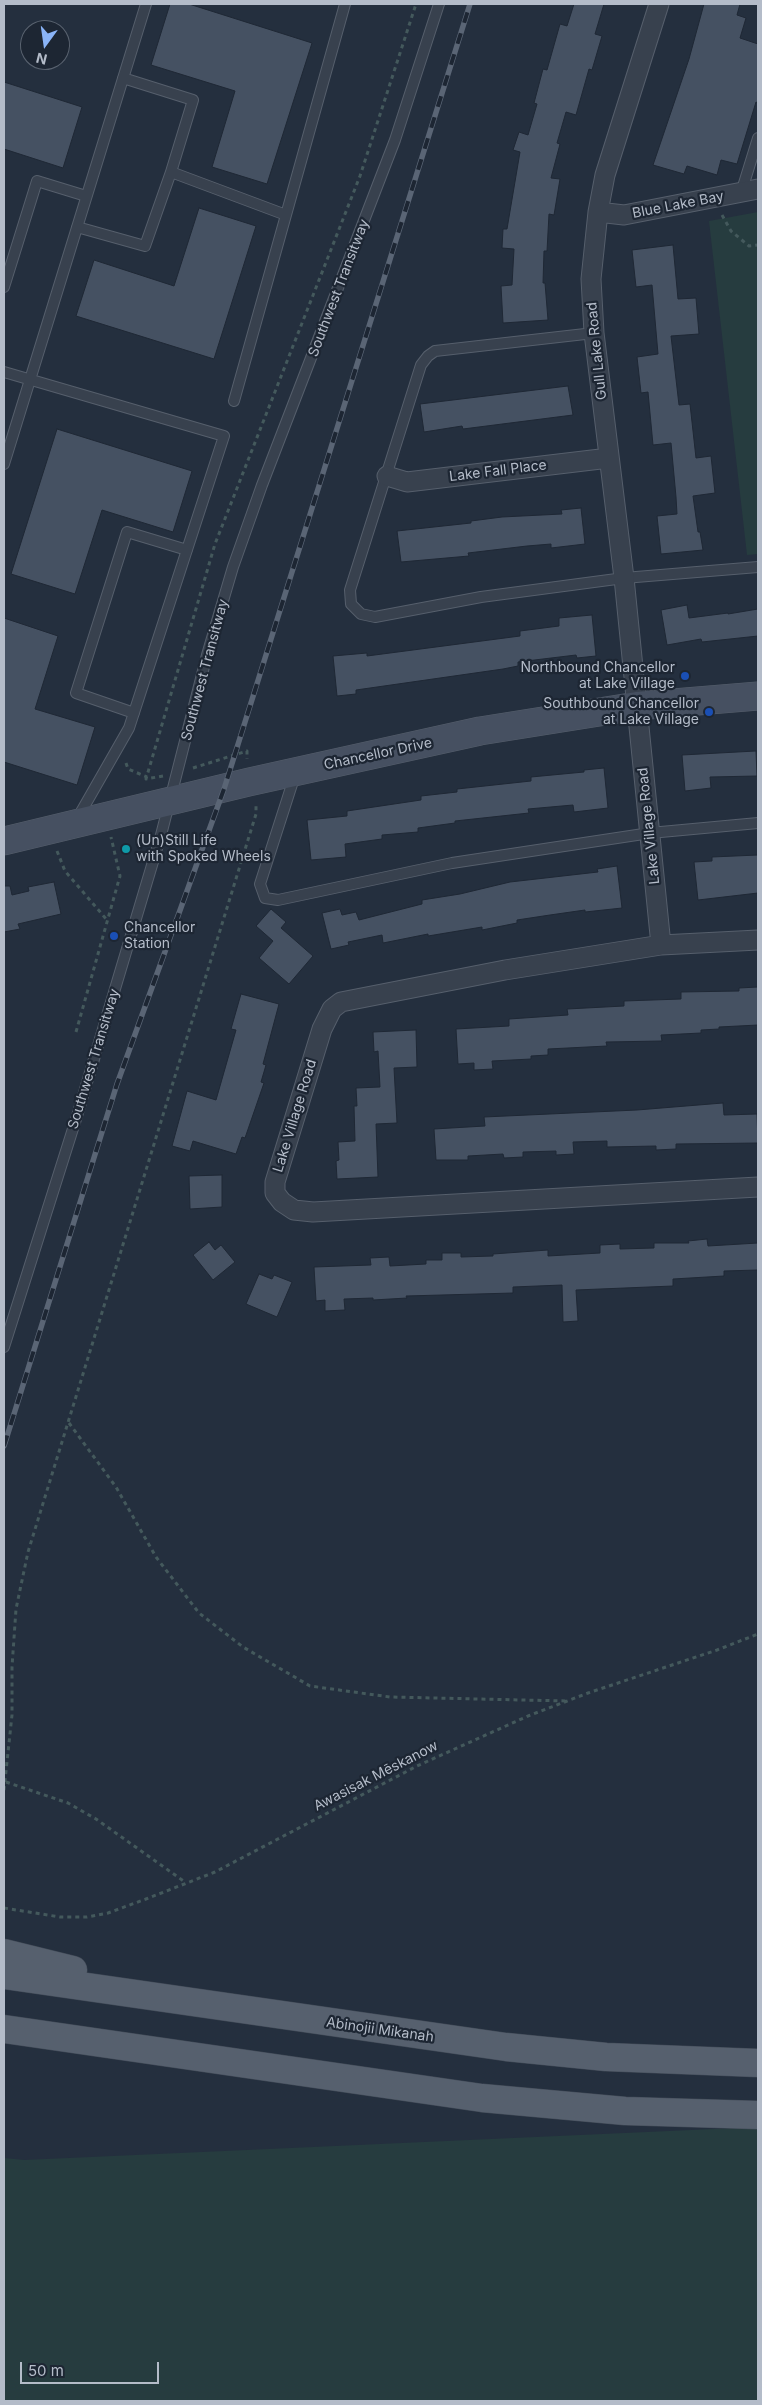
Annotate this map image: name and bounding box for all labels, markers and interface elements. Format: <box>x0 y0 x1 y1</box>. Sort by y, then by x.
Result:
north arrow <box>20 20 70 70</box>
text: N <box>34 50 49 69</box>
street label: Blue Lake Bay <box>631 188 725 222</box>
street label: Southwest Transitway <box>305 217 373 359</box>
street label: Gull Lake Road <box>584 301 610 401</box>
street label: Lake Fall Place <box>448 457 548 485</box>
street label: Southwest Transitway <box>178 597 232 743</box>
place label: Northbound Chancellor at Lake Village <box>520 660 675 692</box>
marker: Northbound Chancellor at Lake Village <box>679 670 691 682</box>
place label: Southbound Chancellor at Lake Village <box>543 696 699 729</box>
marker: Southbound Chancellor at Lake Village <box>703 706 715 718</box>
street label: Chancellor Drive <box>322 734 434 774</box>
street label: Lake Village Road <box>635 767 663 885</box>
place label: (Un)Still Life with Spoked Wheels <box>136 833 271 866</box>
marker: (Un)Still Life with Spoked Wheels <box>120 843 132 855</box>
place label: Chancellor Station <box>124 920 195 952</box>
marker: Chancellor Station <box>108 930 120 942</box>
street label: Southwest Transitway <box>65 987 123 1131</box>
street label: Lake Village Road <box>270 1057 320 1175</box>
street label: Awasisak Mēskanow <box>311 1737 441 1815</box>
street label: Abinojii Mikanah <box>325 2014 435 2046</box>
scale bar <box>22 2352 161 2384</box>
text: 50 m <box>28 2361 64 2380</box>

